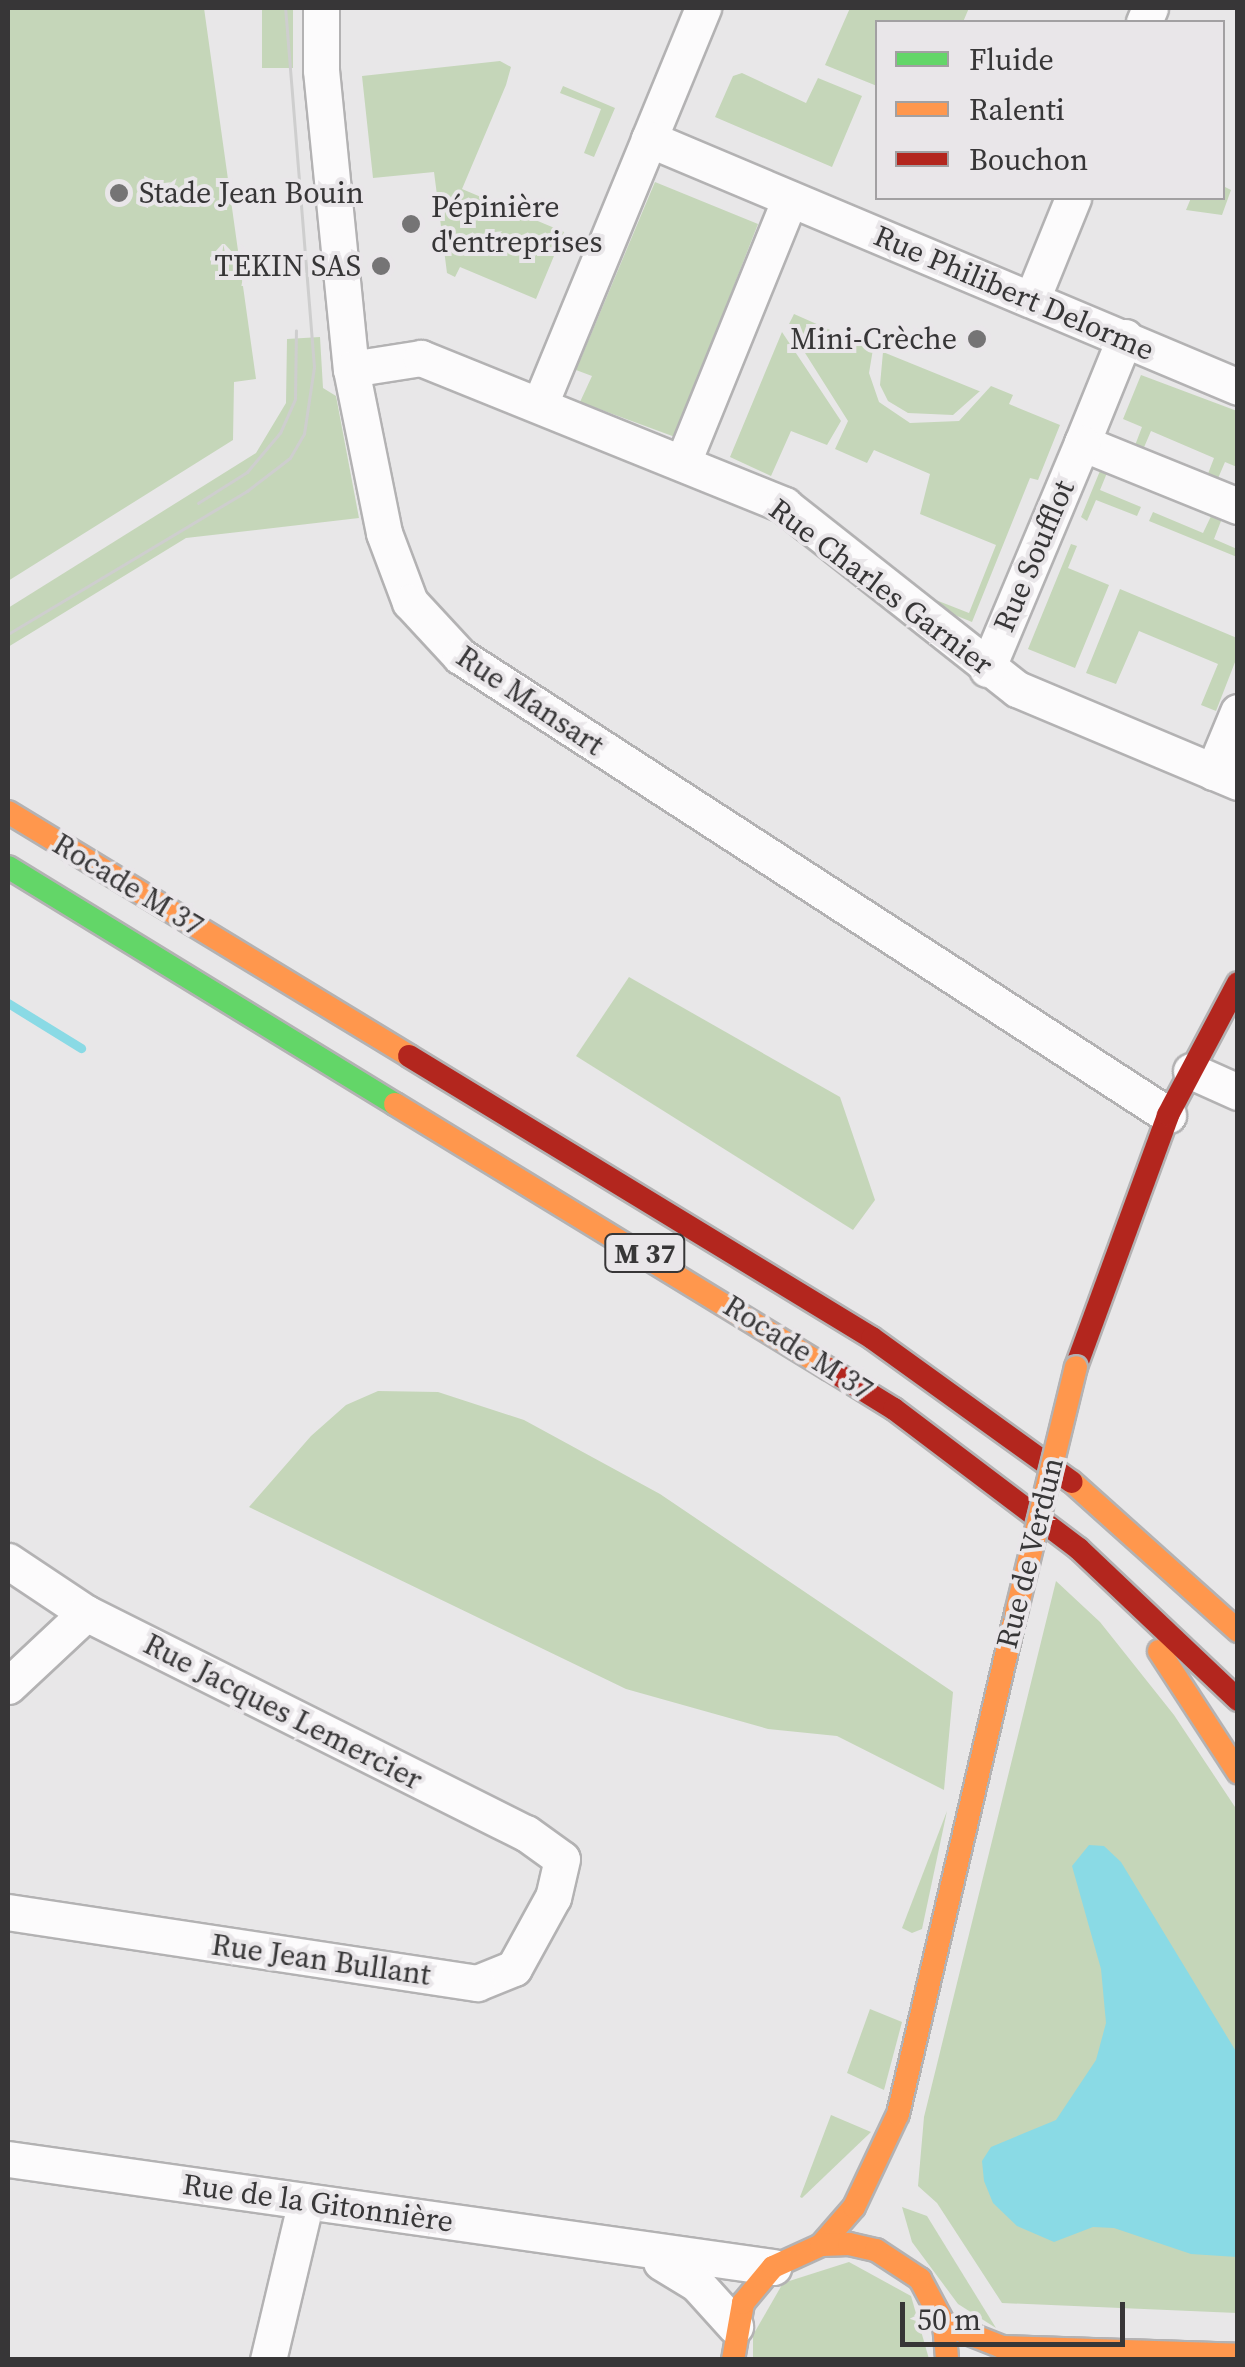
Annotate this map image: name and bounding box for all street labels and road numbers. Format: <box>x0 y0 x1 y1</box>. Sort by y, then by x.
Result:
street label: Rue Philibert Delorme <box>869 218 1159 368</box>
street label: Rue Soufflot <box>986 475 1082 637</box>
street label: Rue Charles Garnier <box>762 491 1000 683</box>
street label: Rue Mansart <box>450 639 610 763</box>
street label: Rocade M 37 <box>46 826 210 944</box>
road number: M 37 <box>602 1230 688 1276</box>
street label: Rocade M 37 <box>717 1288 879 1408</box>
street label: Rue de Verdun <box>989 1453 1071 1653</box>
street label: Rue Jacques Lemercier <box>138 1626 428 1798</box>
street label: Rue Jean Bullant <box>209 1927 433 1993</box>
street label: Rue de la Gitonnière <box>180 2166 456 2240</box>

